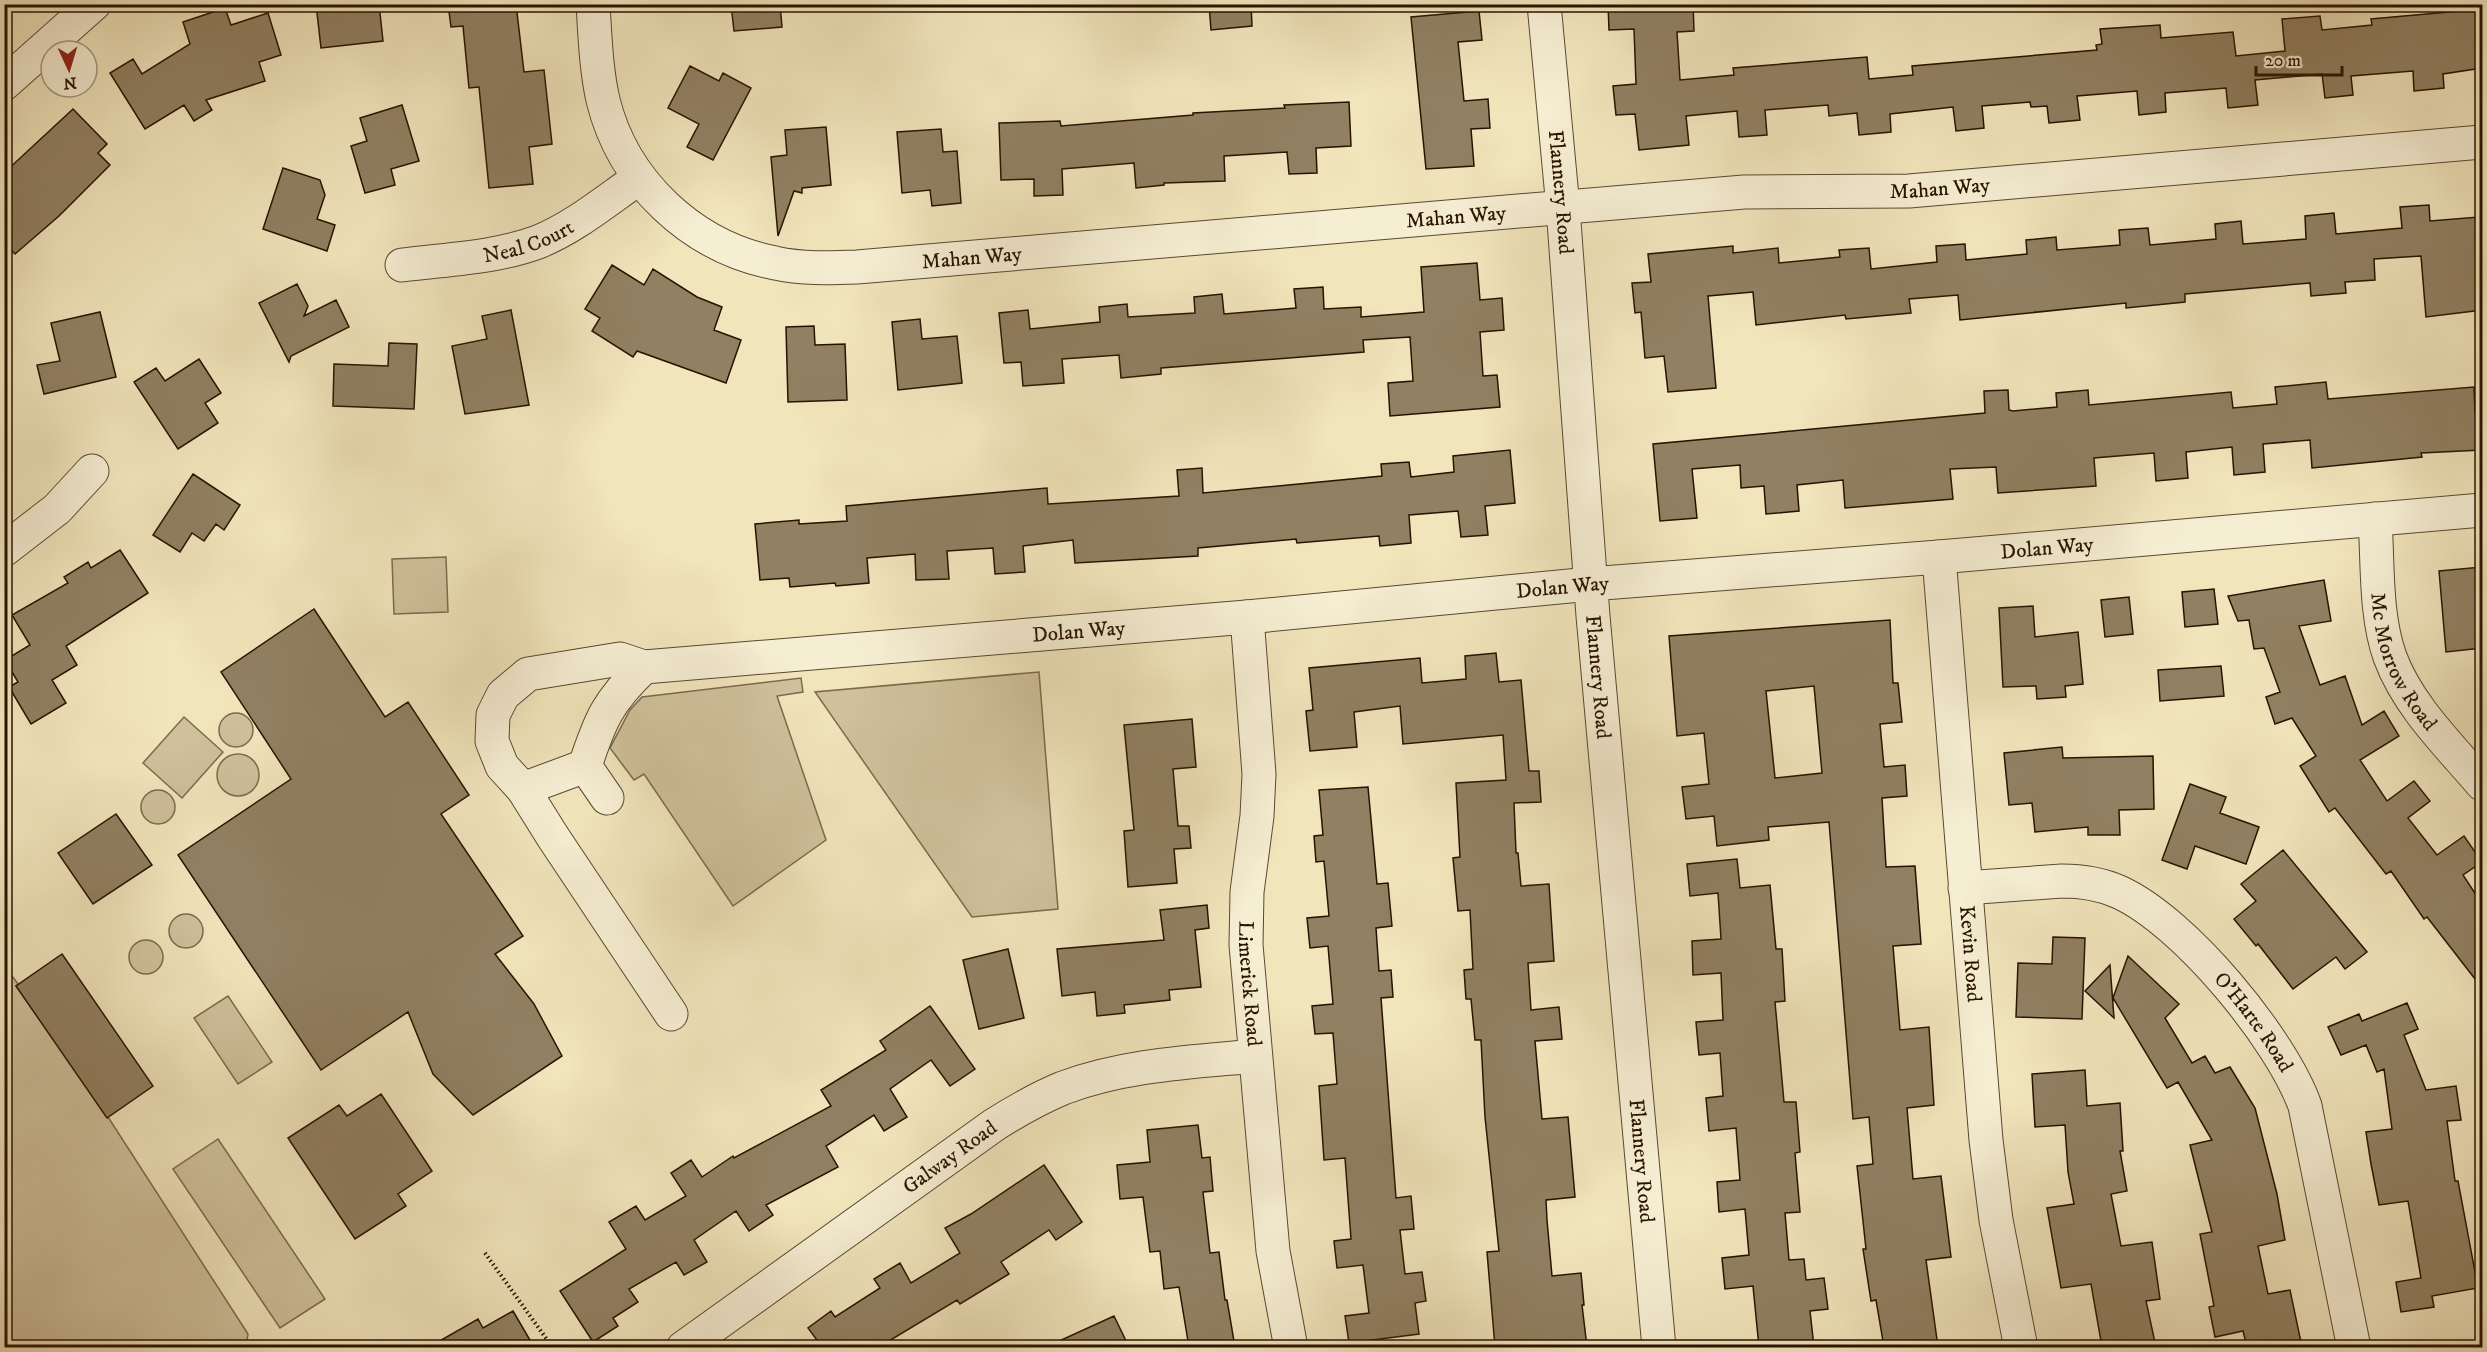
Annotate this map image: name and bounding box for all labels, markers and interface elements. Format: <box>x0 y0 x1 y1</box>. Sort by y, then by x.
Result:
north arrow <box>39 39 99 99</box>
scale bar <box>2256 39 2342 77</box>
text: 20 m <box>2265 50 2301 72</box>
text: N <box>63 73 77 93</box>
street label: Flannery Road <box>1542 129 1578 256</box>
street label: Mahan Way <box>1890 172 1992 205</box>
street label: Mahan Way <box>1405 200 1508 235</box>
street label: Neal Court <box>481 214 579 269</box>
street label: Mahan Way <box>921 241 1024 275</box>
street label: Dolan Way <box>1999 532 2096 566</box>
street label: Dolan Way <box>1515 570 1611 605</box>
street label: Mc Morrow Road <box>2364 591 2443 737</box>
street label: Flannery Road <box>1579 614 1616 741</box>
street label: Dolan Way <box>1031 615 1127 649</box>
street label: Kevin Road <box>1953 904 1987 1004</box>
street label: Limerick Road <box>1232 921 1267 1048</box>
street label: O'Harte Road <box>2208 967 2299 1077</box>
street label: Flannery Road <box>1623 1098 1660 1225</box>
street label: Galway Road <box>898 1115 1003 1200</box>

